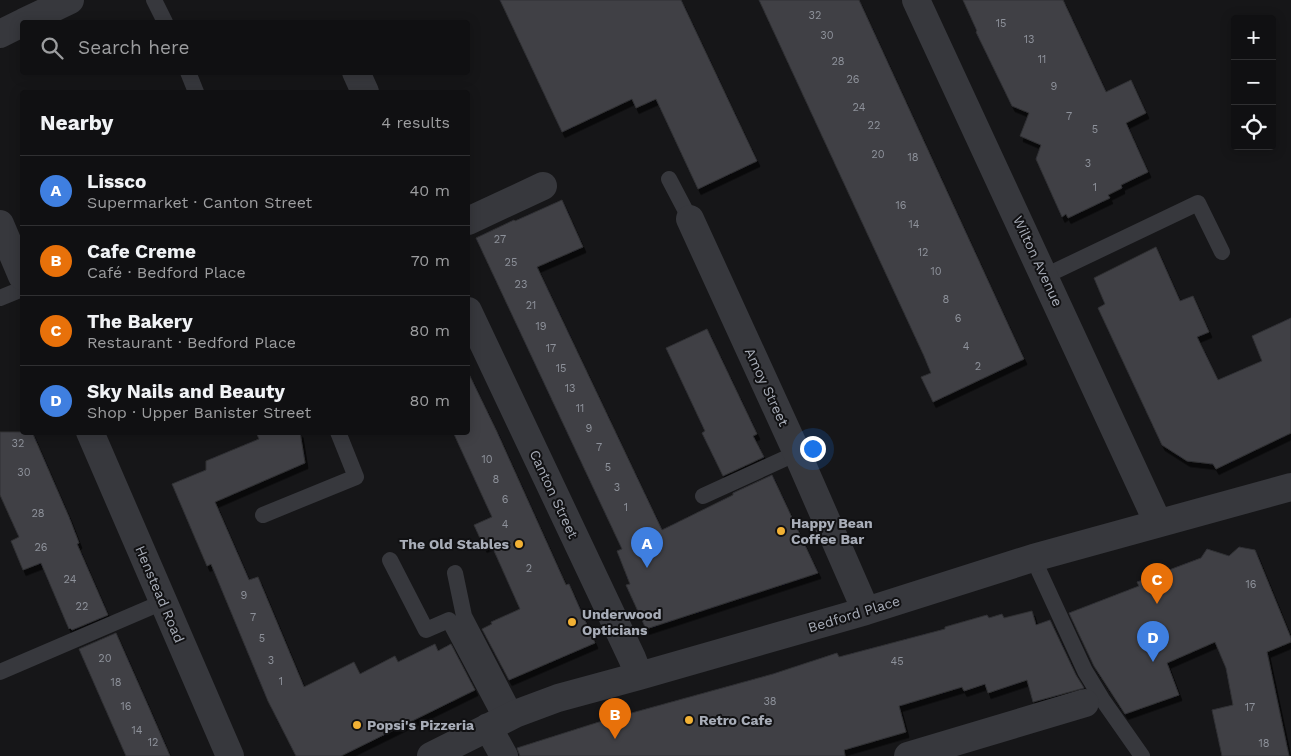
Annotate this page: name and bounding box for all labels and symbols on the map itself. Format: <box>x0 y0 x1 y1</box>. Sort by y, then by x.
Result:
house number: 32 <box>809 9 821 22</box>
house number: 15 <box>996 17 1006 30</box>
house number: 30 <box>820 29 834 42</box>
house number: 13 <box>1024 33 1034 46</box>
house number: 11 <box>1038 53 1046 66</box>
house number: 28 <box>831 55 845 68</box>
house number: 26 <box>846 73 860 86</box>
house number: 9 <box>1051 80 1058 93</box>
house number: 24 <box>853 101 866 114</box>
house number: 7 <box>1066 110 1072 123</box>
house number: 22 <box>868 119 880 132</box>
house number: 5 <box>1092 123 1098 136</box>
house number: 20 <box>871 148 885 161</box>
house number: 18 <box>907 151 919 164</box>
house number: 3 <box>1085 157 1091 170</box>
house number: 1 <box>1093 181 1097 194</box>
house number: 16 <box>896 199 907 212</box>
street label: Wilton Avenue <box>1010 213 1066 309</box>
house number: 14 <box>908 218 920 231</box>
house number: 27 <box>494 233 506 246</box>
house number: 12 <box>918 246 928 259</box>
house number: 25 <box>505 256 517 269</box>
house number: 10 <box>930 265 942 278</box>
house number: 23 <box>515 278 527 291</box>
house number: 8 <box>943 293 950 306</box>
house number: 21 <box>526 299 536 312</box>
house number: 6 <box>955 312 962 325</box>
house number: 19 <box>535 320 547 333</box>
house number: 4 <box>963 340 970 353</box>
house number: 17 <box>546 342 556 355</box>
street label: Amoy Street <box>742 345 792 429</box>
house number: 2 <box>975 360 981 373</box>
house number: 15 <box>556 362 566 375</box>
house number: 13 <box>565 382 575 395</box>
house number: 11 <box>576 402 584 415</box>
house number: 9 <box>586 422 593 435</box>
your location <box>800 436 826 462</box>
house number: 32 <box>12 437 24 450</box>
house number: 7 <box>596 441 602 454</box>
street label: Canton Street <box>526 447 582 541</box>
house number: 10 <box>481 453 493 466</box>
house number: 5 <box>605 461 611 474</box>
house number: 30 <box>17 466 31 479</box>
house number: 8 <box>493 473 500 486</box>
house number: 3 <box>614 481 620 494</box>
house number: 6 <box>502 493 509 506</box>
house number: 1 <box>624 501 628 514</box>
house number: 28 <box>31 507 45 520</box>
place label: Happy Bean Coffee Bar <box>791 515 873 547</box>
house number: 4 <box>502 518 509 531</box>
marker: Happy Bean Coffee Bar <box>775 525 787 537</box>
pin: A <box>631 527 663 568</box>
place label: The Old Stables <box>399 536 510 552</box>
marker: The Old Stables <box>513 538 525 550</box>
house number: 26 <box>34 541 48 554</box>
street label: Henstead Road <box>132 543 188 645</box>
house number: 2 <box>526 562 532 575</box>
pin: C <box>1141 563 1173 604</box>
house number: 24 <box>64 573 77 586</box>
house number: 16 <box>1246 578 1257 591</box>
house number: 9 <box>241 589 248 602</box>
street label: Bedford Place <box>806 592 902 636</box>
house number: 22 <box>76 600 88 613</box>
place label: Underwood Opticians <box>582 606 661 638</box>
house number: 7 <box>250 611 256 624</box>
marker: Underwood Opticians <box>566 616 578 628</box>
pin: D <box>1137 621 1169 662</box>
house number: 5 <box>259 632 265 645</box>
house number: 20 <box>98 652 112 665</box>
house number: 3 <box>268 654 274 667</box>
house number: 45 <box>890 655 904 668</box>
house number: 1 <box>279 675 283 688</box>
house number: 18 <box>110 676 122 689</box>
house number: 38 <box>763 695 777 708</box>
pin: B <box>599 698 631 739</box>
house number: 16 <box>121 700 132 713</box>
house number: 17 <box>1245 701 1255 714</box>
place label: Retro Cafe <box>699 712 772 728</box>
marker: Retro Cafe <box>683 714 695 726</box>
place label: Popsi's Pizzeria <box>367 717 475 733</box>
marker: Popsi's Pizzeria <box>351 719 363 731</box>
house number: 14 <box>131 724 143 737</box>
house number: 12 <box>148 736 158 749</box>
house number: 18 <box>1258 737 1270 750</box>

